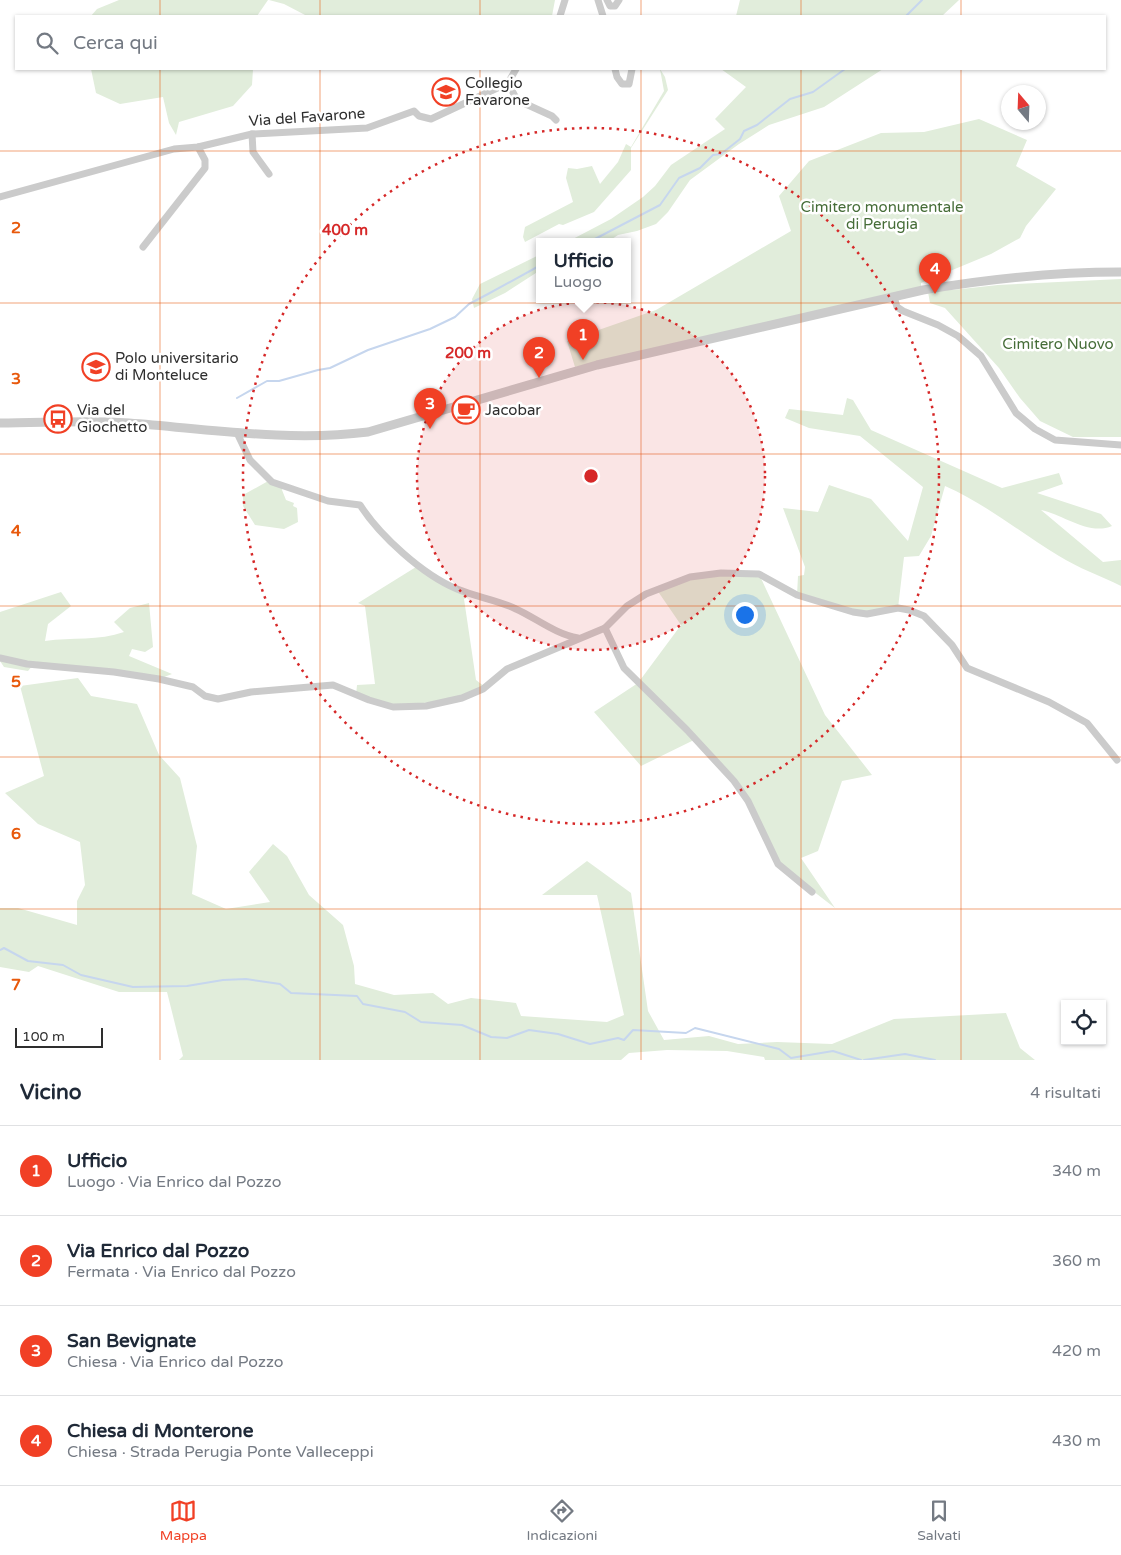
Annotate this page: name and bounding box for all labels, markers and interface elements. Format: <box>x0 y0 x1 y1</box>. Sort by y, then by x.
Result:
search box <box>15 15 1106 70</box>
icon: search <box>33 29 61 57</box>
text: Cerca qui <box>73 32 158 54</box>
place label: Collegio Favarone <box>465 74 530 109</box>
school or university icon: Collegio Favarone <box>431 77 461 107</box>
north arrow <box>1001 85 1046 130</box>
street label: Via del Favarone <box>248 104 366 130</box>
park label: Cimitero monumentale di Perugia <box>800 198 964 233</box>
text: 2 <box>11 218 21 238</box>
text: 400 m <box>322 221 368 239</box>
popup <box>536 238 631 303</box>
text: Ufficio <box>553 250 614 272</box>
pin: 4 <box>919 253 951 294</box>
text: Luogo <box>553 272 602 292</box>
pin: 1 <box>567 319 599 360</box>
park label: Cimitero Nuovo <box>1002 335 1114 353</box>
pin: 2 <box>523 337 555 378</box>
text: 200 m <box>445 344 491 362</box>
place label: Polo universitario di Monteluce <box>115 349 239 384</box>
school or university icon: Polo universitario di Monteluce <box>81 352 111 382</box>
text: 3 <box>11 369 21 389</box>
pin: 3 <box>414 388 446 429</box>
cafe icon: Jacobar <box>451 395 481 425</box>
place label: Via del Giochetto <box>77 401 147 436</box>
place label: Jacobar <box>485 401 541 419</box>
bus stop icon: Via del Giochetto <box>43 404 73 434</box>
centre of rings <box>582 467 600 485</box>
text: 4 <box>11 521 21 541</box>
your location <box>732 602 758 628</box>
text: 5 <box>11 672 21 692</box>
text: 6 <box>11 824 21 844</box>
text: 7 <box>11 975 21 995</box>
map controls <box>1061 1000 1106 1045</box>
button: locate <box>1061 1000 1106 1045</box>
scale bar <box>15 1025 102 1048</box>
text: 100 m <box>22 1028 65 1045</box>
text: Vicino <box>20 1080 82 1105</box>
text: 4 risultati <box>1030 1083 1101 1103</box>
text: Ufficio <box>67 1150 127 1172</box>
text: 1 <box>31 1161 41 1181</box>
text: 340 m <box>1052 1161 1101 1181</box>
text: Luogo · Via Enrico dal Pozzo <box>67 1172 282 1192</box>
text: Via Enrico dal Pozzo <box>67 1240 249 1262</box>
text: 2 <box>31 1251 41 1271</box>
text: 360 m <box>1052 1251 1101 1271</box>
text: Fermata · Via Enrico dal Pozzo <box>67 1262 296 1282</box>
text: San Bevignate <box>67 1330 196 1352</box>
text: 3 <box>31 1341 41 1361</box>
text: 420 m <box>1052 1341 1101 1361</box>
text: Chiesa · Via Enrico dal Pozzo <box>67 1352 284 1372</box>
text: Chiesa di Monterone <box>67 1420 253 1442</box>
text: 4 <box>31 1431 41 1451</box>
text: 430 m <box>1052 1431 1101 1451</box>
text: Chiesa · Strada Perugia Ponte Valleceppi <box>67 1442 374 1462</box>
tab: Mappa <box>160 1497 207 1544</box>
tab: Indicazioni <box>527 1497 598 1544</box>
tab: Salvati <box>917 1497 961 1544</box>

